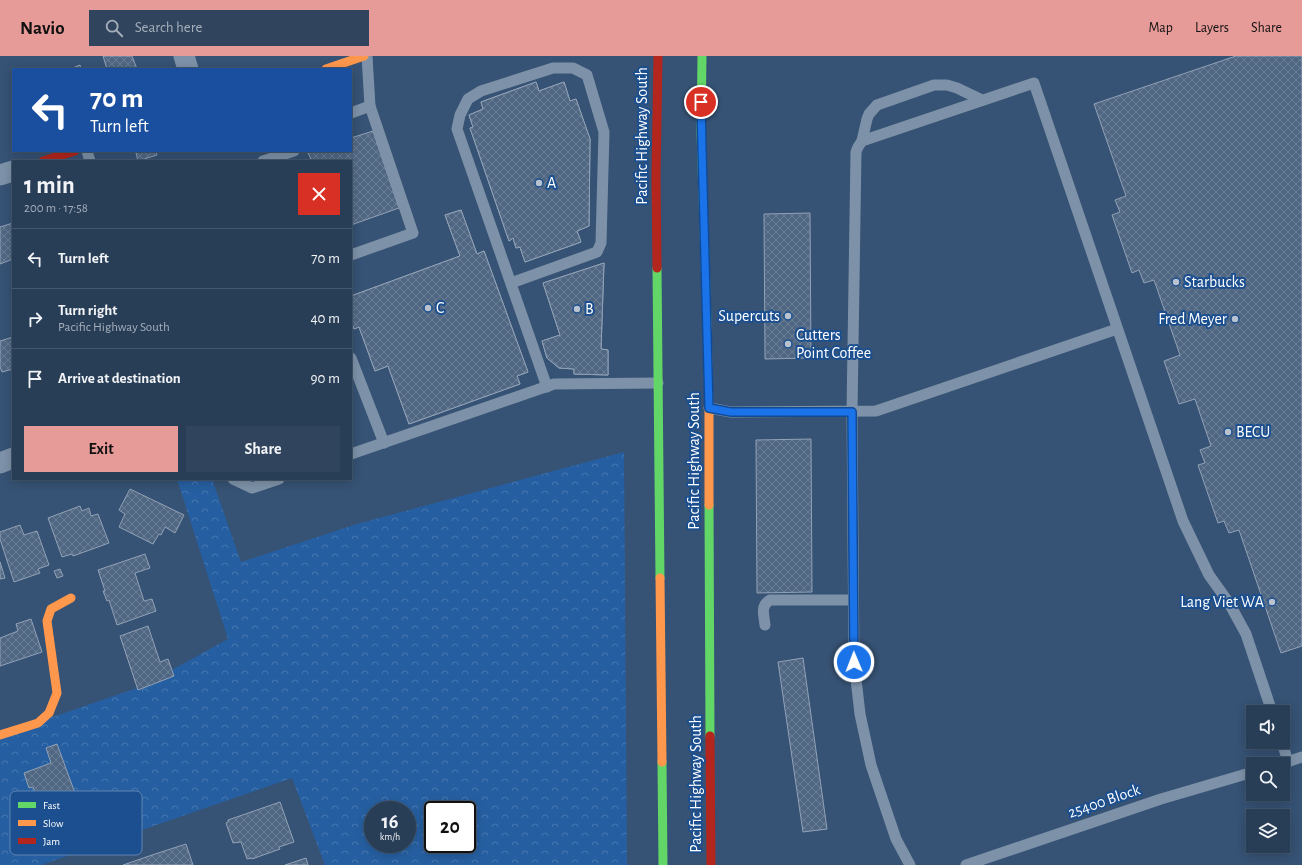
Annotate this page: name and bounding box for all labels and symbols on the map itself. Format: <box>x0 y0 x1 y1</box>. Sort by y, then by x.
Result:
street label: Pacific Highway South <box>634 67 651 205</box>
pin <box>684 85 718 119</box>
place label: A <box>547 175 556 191</box>
marker: A <box>534 178 544 188</box>
place label: Starbucks <box>1184 274 1245 290</box>
marker: Starbucks <box>1171 277 1181 287</box>
place label: C <box>436 300 444 316</box>
place label: B <box>585 301 594 317</box>
marker: C <box>423 303 433 313</box>
marker: B <box>572 304 582 314</box>
place label: Supercuts <box>718 308 780 324</box>
marker: Supercuts <box>783 311 793 321</box>
place label: Fred Meyer <box>1158 311 1228 328</box>
marker: Fred Meyer <box>1230 314 1240 324</box>
place label: Cutters Point Coffee <box>796 327 871 361</box>
marker: Cutters Point Coffee <box>783 339 793 349</box>
street label: Pacific Highway South <box>686 392 703 530</box>
place label: BECU <box>1236 424 1270 440</box>
marker: BECU <box>1223 427 1233 437</box>
place label: Lang Viet WA <box>1180 594 1264 610</box>
marker: Lang Viet WA <box>1267 597 1277 607</box>
position arrow <box>833 641 875 683</box>
street label: Pacific Highway South <box>688 715 705 853</box>
street label: 25400 Block <box>1066 781 1143 821</box>
legend <box>10 791 142 855</box>
text: Fast <box>43 800 61 811</box>
speed limit sign: 20 <box>424 801 476 853</box>
text: Slow <box>43 818 64 829</box>
text: Jam <box>43 836 60 847</box>

